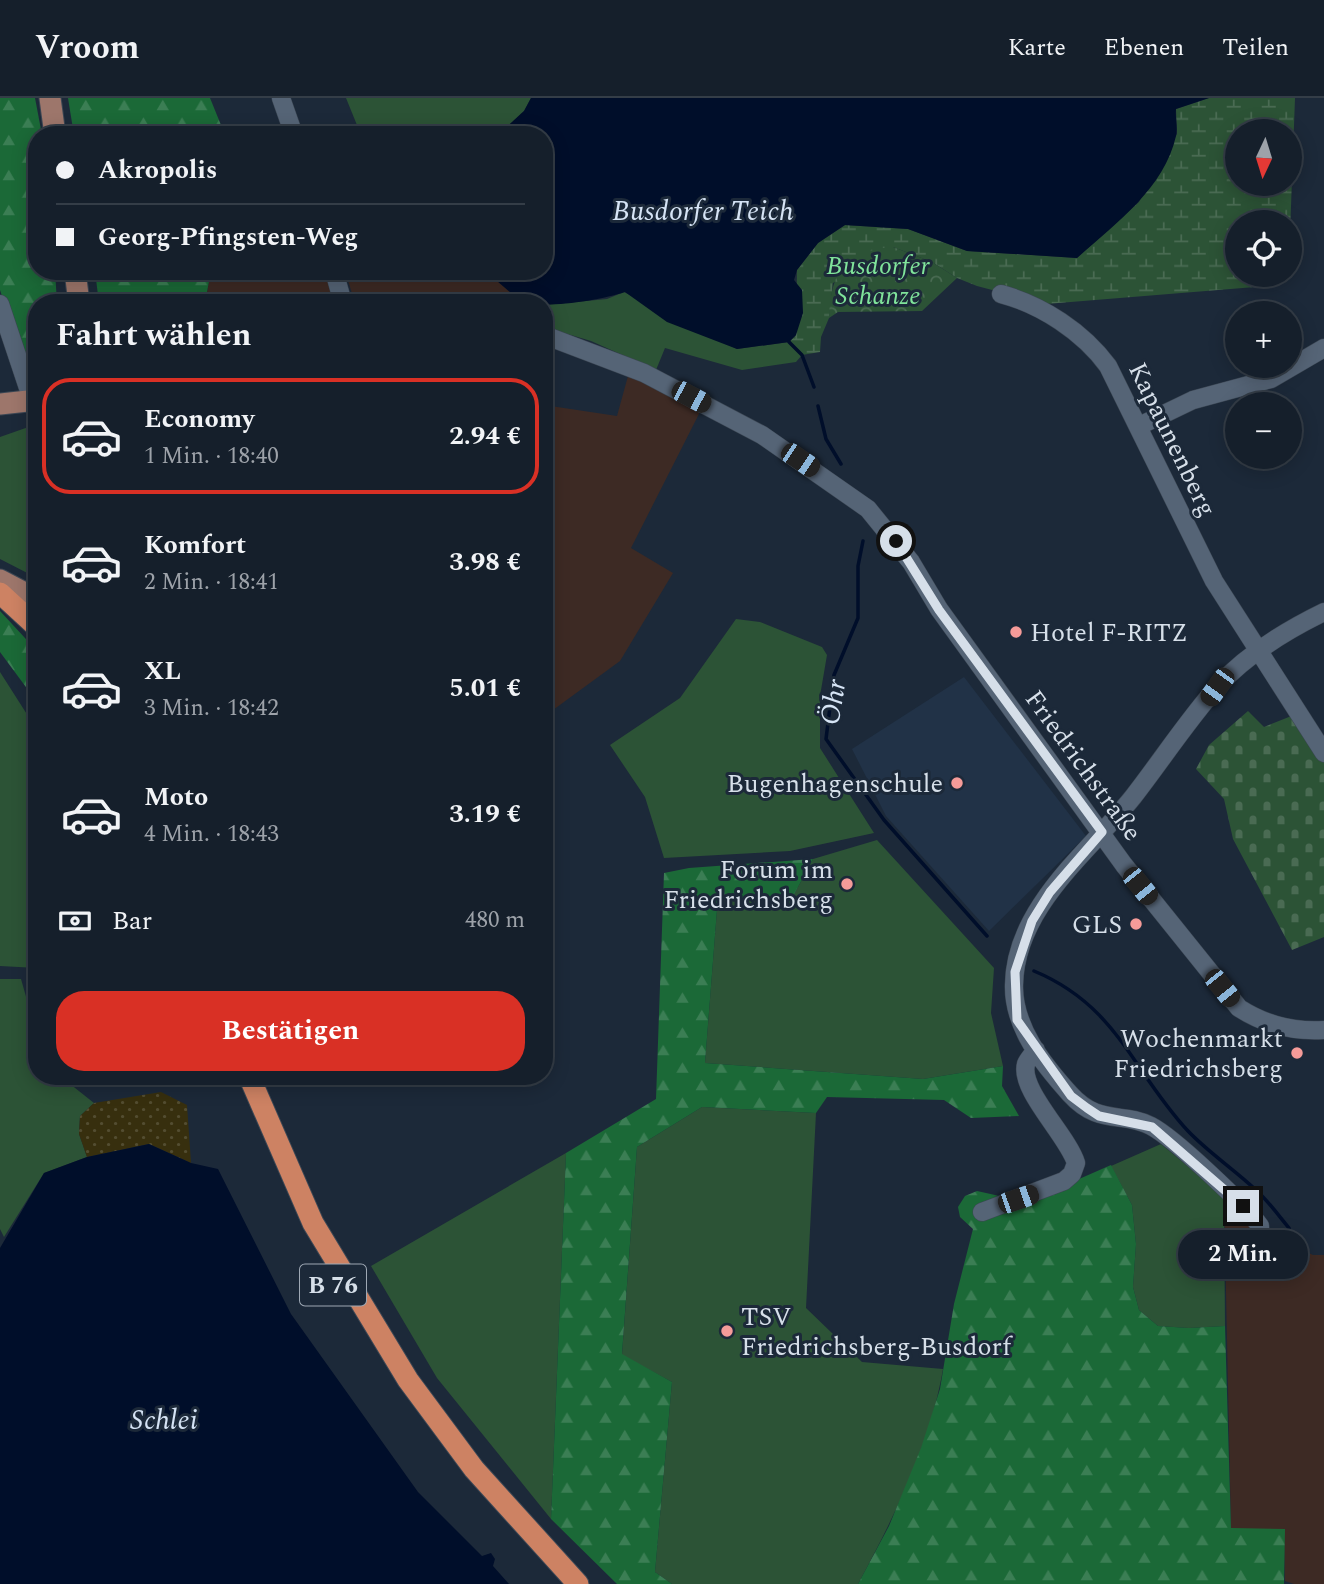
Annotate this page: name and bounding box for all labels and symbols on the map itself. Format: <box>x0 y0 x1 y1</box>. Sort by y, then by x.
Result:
north arrow <box>1225 119 1302 196</box>
water label: Busdorfer Teich <box>612 190 794 233</box>
park label: Busdorfer Schanze <box>826 246 931 316</box>
street label: Kapaunenberg <box>1117 355 1227 523</box>
car <box>668 378 715 416</box>
car <box>777 440 824 480</box>
route start <box>880 525 912 557</box>
place label: Hotel F-RITZ <box>1030 613 1188 653</box>
marker: Hotel F-RITZ <box>1008 624 1024 640</box>
car <box>1197 664 1238 710</box>
water label: Öhr <box>809 676 858 728</box>
street label: Friedrichstraße <box>1014 682 1152 850</box>
place label: Bugenhagenschule <box>727 764 943 804</box>
marker: Bugenhagenschule <box>949 775 965 791</box>
place label: Forum im Friedrichsberg <box>663 850 833 920</box>
car <box>1119 863 1162 909</box>
marker: Forum im Friedrichsberg <box>839 876 855 892</box>
place label: GLS <box>1072 905 1122 945</box>
marker: GLS <box>1128 916 1144 932</box>
car <box>1201 965 1244 1011</box>
place label: Wochenmarkt Friedrichsberg <box>1113 1019 1283 1089</box>
marker: Wochenmarkt Friedrichsberg <box>1289 1045 1305 1061</box>
car <box>995 1182 1042 1216</box>
route end <box>1227 1190 1259 1222</box>
callout: 2 Min. <box>1178 1230 1308 1280</box>
road number: B 76 <box>300 1265 366 1306</box>
place label: TSV Friedrichsberg-Busdorf <box>741 1297 1013 1367</box>
marker: TSV Friedrichsberg-Busdorf <box>719 1323 735 1339</box>
water label: Schlei <box>130 1399 198 1442</box>

